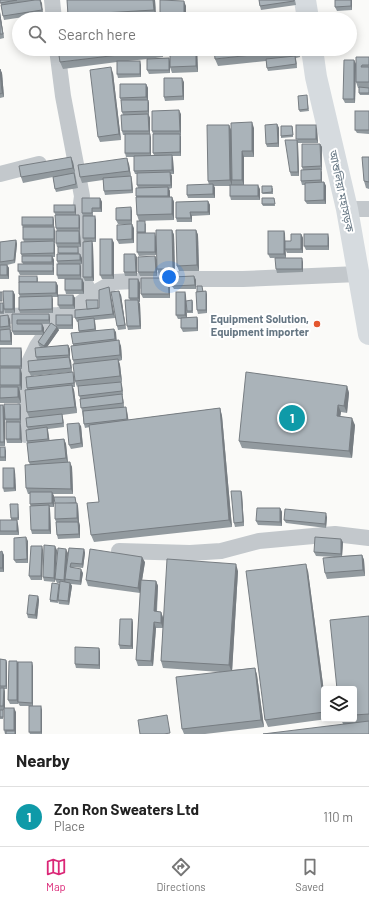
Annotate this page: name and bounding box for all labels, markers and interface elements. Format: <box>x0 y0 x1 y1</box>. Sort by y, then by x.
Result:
search box <box>12 12 357 56</box>
icon: search <box>26 23 48 45</box>
text: Search here <box>58 25 136 43</box>
street label: আশুলিয়া মহাসড়ক <box>327 148 357 233</box>
your location <box>159 267 179 287</box>
place label: Equipment Solution, Equipment importer <box>210 312 310 338</box>
marker: Equipment Solution, Equipment importer <box>312 319 322 329</box>
pin: 1 <box>279 403 305 433</box>
map controls <box>321 686 357 722</box>
button: layers <box>321 686 357 722</box>
text: Nearby <box>16 750 70 770</box>
text: Zon Ron Sweaters Ltd <box>54 800 199 818</box>
text: 1 <box>27 809 31 825</box>
text: 110 m <box>323 809 353 825</box>
text: Place <box>54 818 85 834</box>
tab: Map <box>45 856 67 893</box>
tab: Directions <box>156 856 206 893</box>
tab: Saved <box>295 856 324 893</box>

